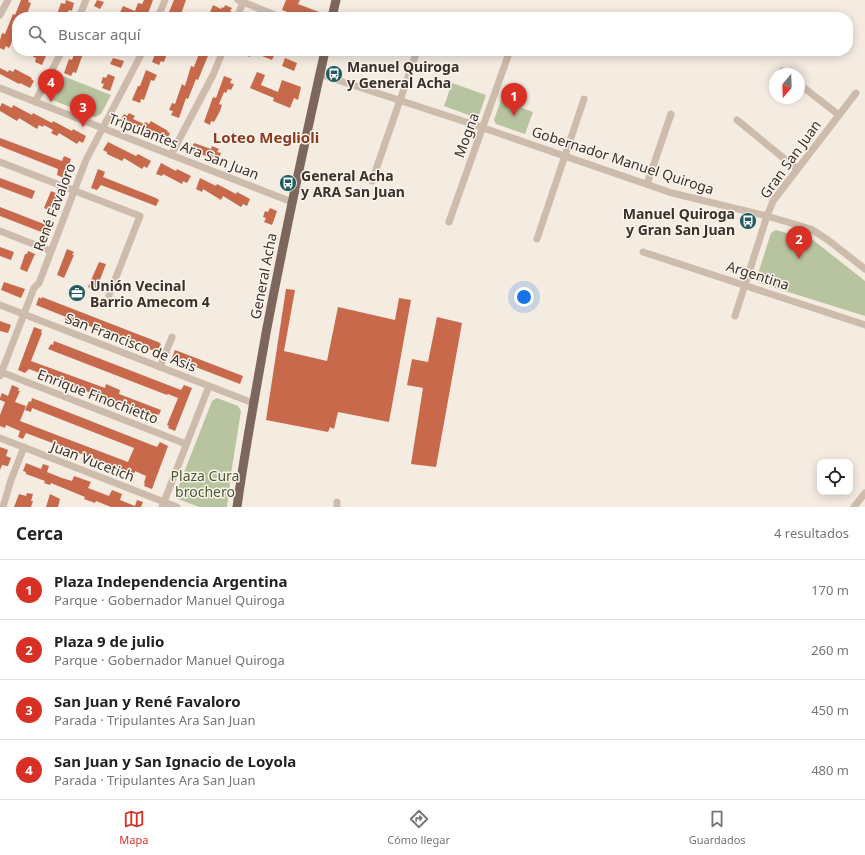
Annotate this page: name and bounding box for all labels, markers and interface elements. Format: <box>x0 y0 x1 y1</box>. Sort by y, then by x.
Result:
search box <box>12 12 853 56</box>
icon: search <box>26 23 48 45</box>
text: Buscar aquí <box>58 24 141 44</box>
place label: Manuel Quiroga y General Acha <box>347 57 459 92</box>
bus stop icon: Manuel Quiroga y General Acha <box>324 64 344 84</box>
north arrow <box>769 68 805 104</box>
pin: 4 <box>38 69 64 102</box>
pin: 1 <box>501 83 527 116</box>
pin: 3 <box>70 94 96 127</box>
street label: Tripulantes Ara San Juan <box>106 108 262 184</box>
street label: Mogna <box>449 110 483 160</box>
street label: Gran San Juan <box>755 116 825 202</box>
street label: Gobernador Manuel Quiroga <box>529 122 717 198</box>
district label: Loteo Meglioli <box>213 127 319 147</box>
street label: René Favaloro <box>28 160 80 254</box>
place label: General Acha y ARA San Juan <box>301 166 405 201</box>
bus stop icon: General Acha y ARA San Juan <box>278 173 298 193</box>
place label: Manuel Quiroga y Gran San Juan <box>623 204 735 239</box>
bus stop icon: Manuel Quiroga y Gran San Juan <box>738 211 758 231</box>
pin: 2 <box>786 226 812 259</box>
street label: General Acha <box>245 231 281 321</box>
street label: Argentina <box>724 256 792 294</box>
place label: Unión Vecinal Barrio Amecom 4 <box>90 276 210 311</box>
office icon: Unión Vecinal Barrio Amecom 4 <box>67 283 87 303</box>
your location <box>514 287 534 307</box>
street label: San Francisco de Asis <box>63 308 200 376</box>
street label: Enrique Finochietto <box>35 364 161 428</box>
street label: Juan Vucetich <box>47 436 138 486</box>
map controls <box>817 459 853 495</box>
button: locate <box>817 459 853 495</box>
park label: Plaza Cura brochero <box>171 466 239 501</box>
text: Cerca <box>16 522 63 545</box>
text: 4 resultados <box>774 524 849 542</box>
text: Plaza Independencia Argentina <box>54 571 287 591</box>
text: 1 <box>25 581 33 599</box>
text: 170 m <box>811 581 849 599</box>
text: Parque · Gobernador Manuel Quiroga <box>54 591 285 609</box>
text: Plaza 9 de julio <box>54 631 164 651</box>
text: 2 <box>25 641 33 659</box>
text: 260 m <box>811 641 849 659</box>
text: Parque · Gobernador Manuel Quiroga <box>54 651 285 669</box>
text: San Juan y René Favaloro <box>54 691 241 711</box>
text: 3 <box>25 701 33 719</box>
text: 450 m <box>811 701 849 719</box>
text: Parada · Tripulantes Ara San Juan <box>54 711 256 729</box>
text: San Juan y San Ignacio de Loyola <box>54 751 296 771</box>
text: 4 <box>25 761 33 779</box>
text: 480 m <box>811 761 849 779</box>
text: Parada · Tripulantes Ara San Juan <box>54 771 256 789</box>
tab: Mapa <box>119 808 148 847</box>
tab: Cómo llegar <box>387 808 450 847</box>
tab: Guardados <box>689 808 746 847</box>

